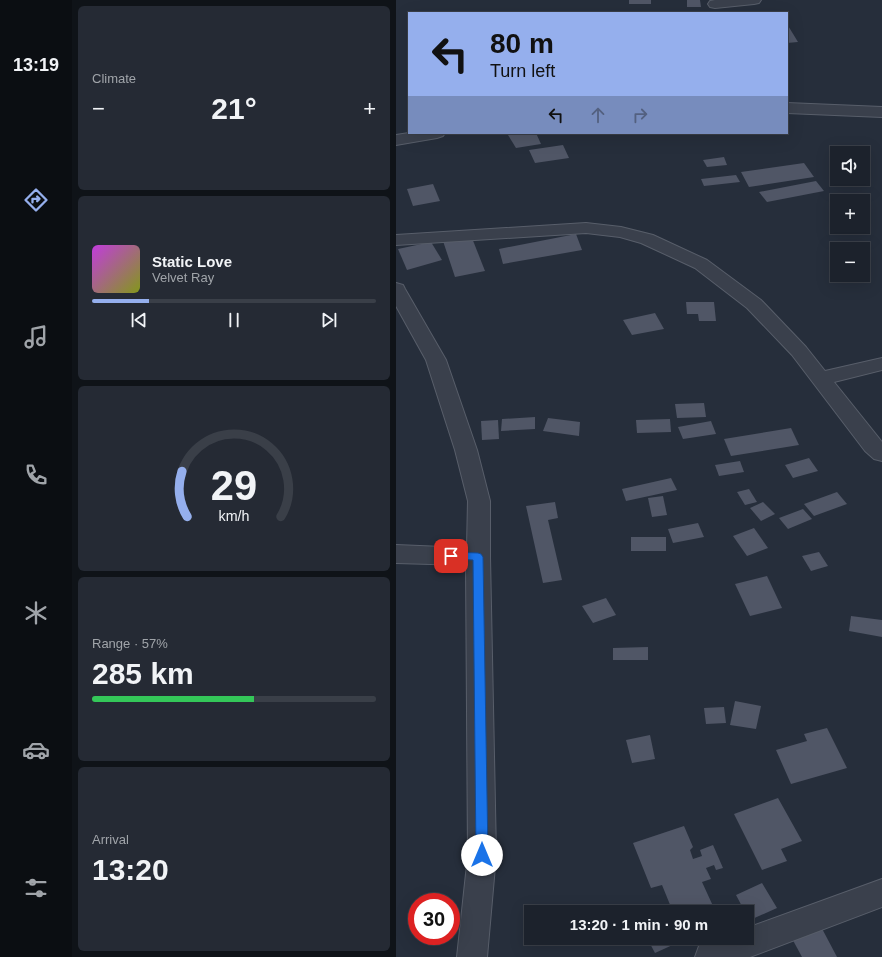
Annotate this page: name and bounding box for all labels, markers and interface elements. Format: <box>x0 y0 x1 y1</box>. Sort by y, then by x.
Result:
icon: left <box>424 28 476 80</box>
text: 80 m <box>490 28 554 59</box>
text: 13:19 <box>13 55 59 75</box>
text: Turn left <box>490 61 555 81</box>
text: Climate <box>92 71 136 86</box>
text: 21° <box>211 92 257 125</box>
text: − <box>92 96 105 121</box>
text: + <box>363 96 376 121</box>
icon: left <box>545 104 567 126</box>
icon: ahead <box>587 104 609 126</box>
icon: right <box>629 104 651 126</box>
map controls <box>830 146 870 282</box>
button: sound <box>830 146 870 186</box>
icon: directions <box>22 186 50 214</box>
button: + <box>830 194 870 234</box>
button: − <box>830 242 870 282</box>
text: Static Love <box>152 253 232 270</box>
text: Velvet Ray <box>152 270 214 285</box>
icon: previous <box>128 309 150 331</box>
icon: pause <box>223 309 245 331</box>
icon: next <box>318 309 340 331</box>
icon: music <box>22 323 50 351</box>
icon: phone <box>22 461 50 489</box>
text: 29 <box>211 461 257 508</box>
text: km/h <box>219 507 250 523</box>
pin <box>434 539 468 573</box>
icon: arrive <box>440 545 462 567</box>
icon: climate <box>22 599 50 627</box>
text: Range · 57% <box>92 636 168 651</box>
text: 285 km <box>92 657 194 690</box>
icon: car <box>22 736 50 764</box>
text: Arrival <box>92 832 129 847</box>
position arrow <box>461 834 503 876</box>
text: 13:20 <box>92 853 169 886</box>
icon: filters <box>22 874 50 902</box>
speed limit sign: 30 <box>408 893 460 945</box>
text: 13:20 · 1 min · 90 m <box>570 916 708 933</box>

